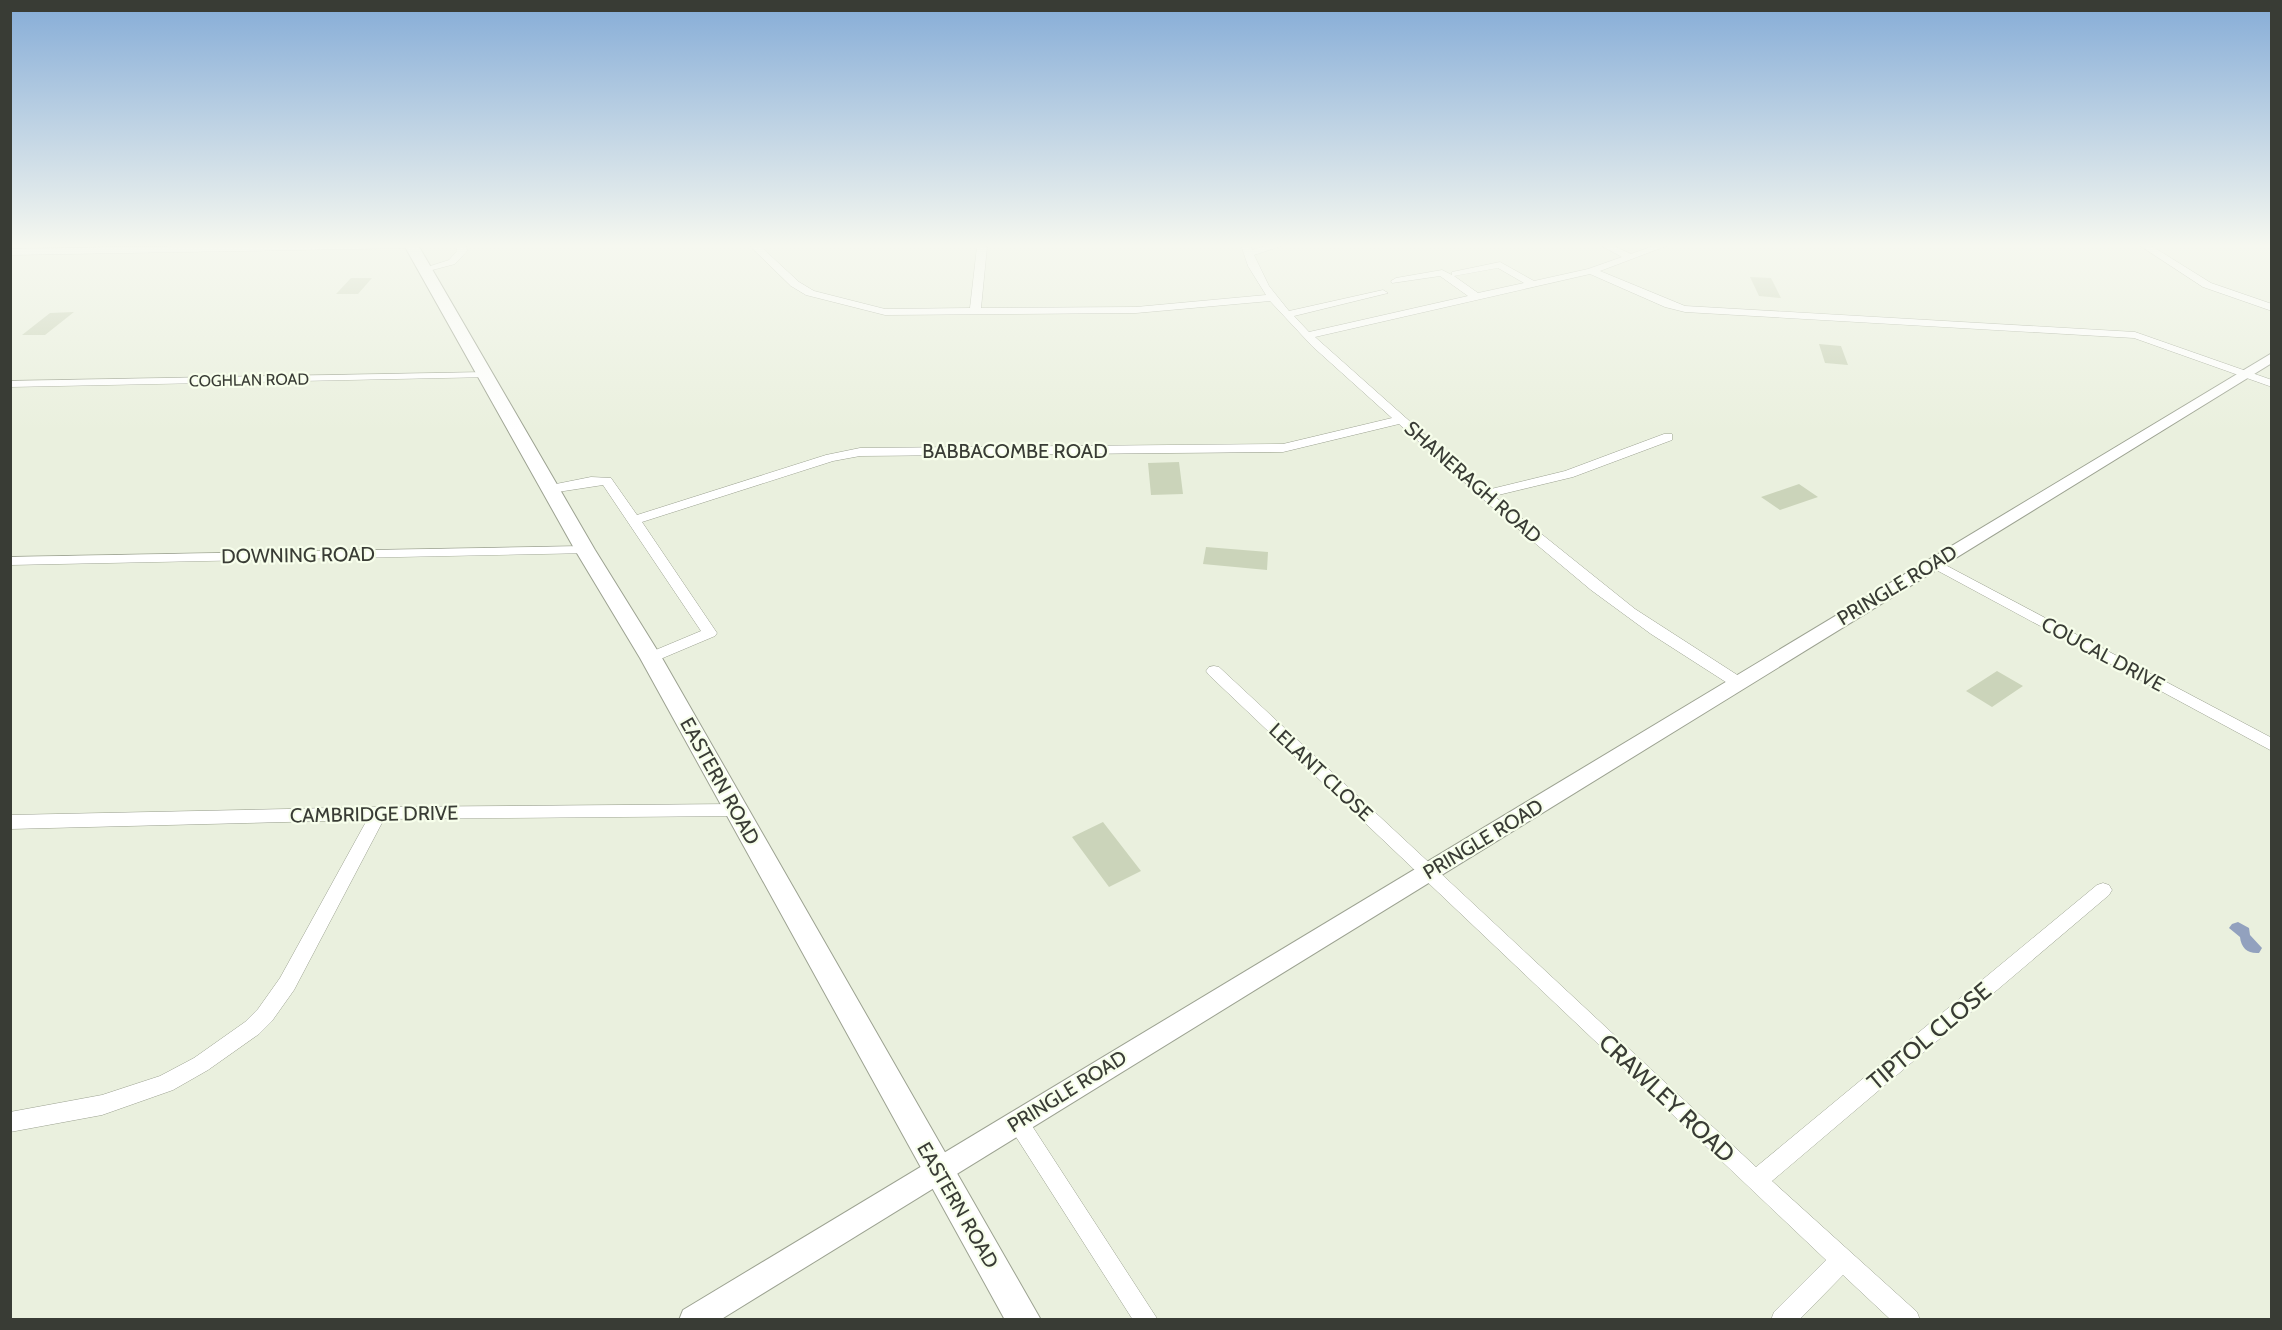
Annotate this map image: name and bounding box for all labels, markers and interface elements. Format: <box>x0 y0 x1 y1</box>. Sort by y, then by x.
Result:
street label: COGHLAN ROAD <box>189 369 309 391</box>
street label: SHANERAGH ROAD <box>1400 416 1546 548</box>
street label: BABBACOMBE ROAD <box>922 439 1108 463</box>
street label: PRINGLE ROAD <box>1833 540 1961 630</box>
street label: DOWNING ROAD <box>221 542 375 568</box>
street label: COUCAL DRIVE <box>2037 611 2169 697</box>
street label: EASTERN ROAD <box>675 713 765 849</box>
street label: LELANT CLOSE <box>1264 718 1378 826</box>
street label: PRINGLE ROAD <box>1419 794 1547 884</box>
street label: CAMBRIDGE DRIVE <box>290 801 458 827</box>
street label: TIPTOL CLOSE <box>1861 976 1997 1096</box>
street label: CRAWLEY ROAD <box>1593 1028 1741 1168</box>
street label: PRINGLE ROAD <box>1003 1045 1131 1137</box>
street label: EASTERN ROAD <box>912 1138 1004 1272</box>

